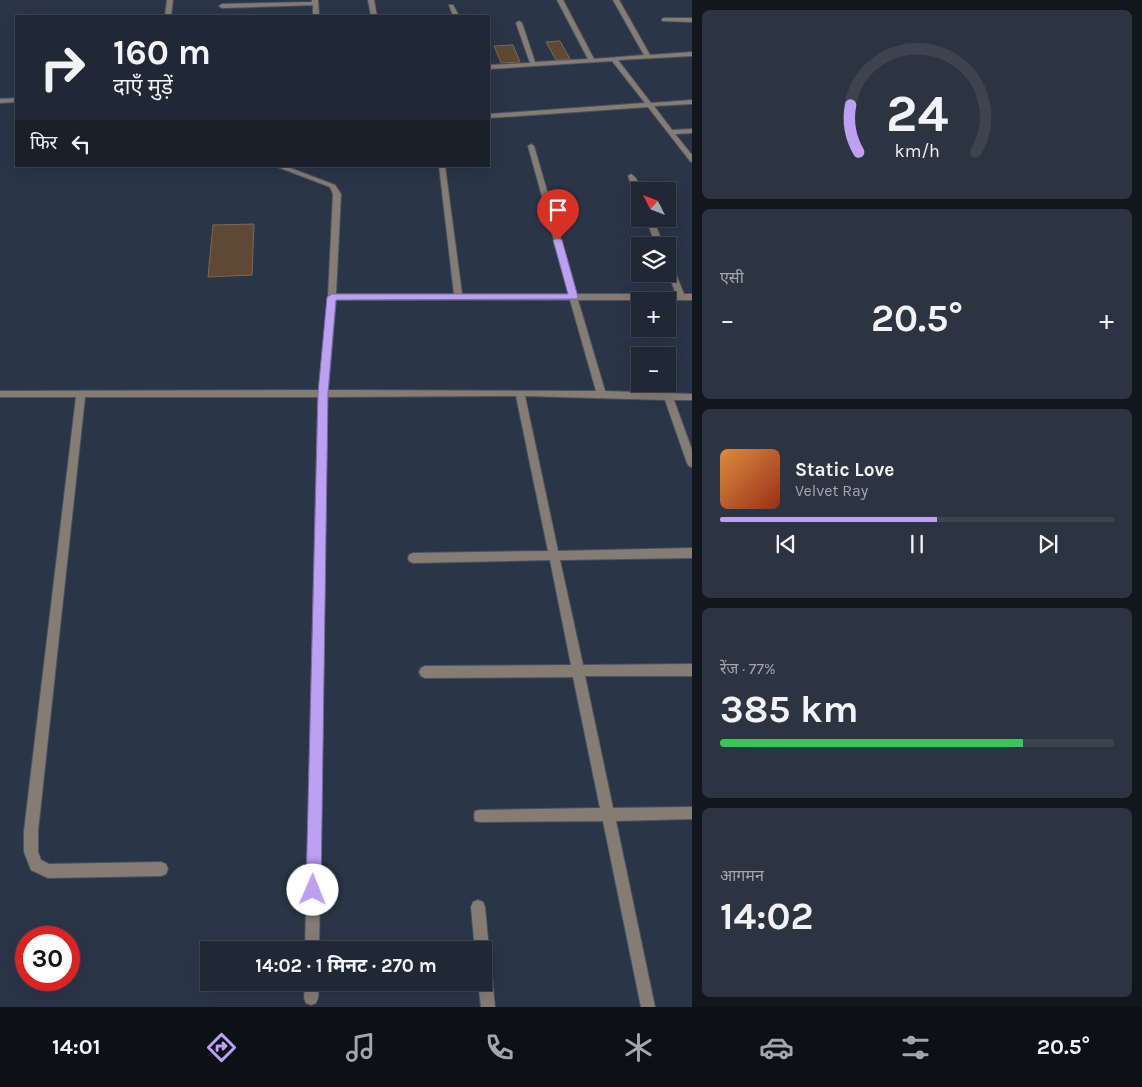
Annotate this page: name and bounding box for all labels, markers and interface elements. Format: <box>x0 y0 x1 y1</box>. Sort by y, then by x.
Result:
text: 160 m <box>113 32 211 73</box>
icon: right <box>30 35 95 100</box>
text: दाएँ मुड़ें <box>113 74 173 100</box>
text: 24 <box>886 83 948 144</box>
icon: left <box>67 130 95 158</box>
text: फिर <box>30 132 57 154</box>
text: km/h <box>894 141 940 162</box>
north arrow <box>631 182 676 228</box>
map controls <box>631 182 676 392</box>
pin <box>537 189 579 240</box>
icon: arrive <box>544 196 572 224</box>
button: layers <box>631 237 676 282</box>
text: एसी <box>720 268 744 287</box>
button: + <box>631 292 676 337</box>
text: 20.5° <box>871 296 963 341</box>
text: − <box>720 303 735 336</box>
text: + <box>1099 303 1114 336</box>
button: − <box>631 347 676 392</box>
text: Static Love <box>795 459 894 481</box>
text: Velvet Ray <box>795 481 868 500</box>
icon: previous <box>772 530 800 558</box>
icon: pause <box>903 530 931 558</box>
icon: next <box>1034 530 1062 558</box>
text: रेंज · 77% <box>720 659 776 678</box>
text: 385 km <box>720 687 858 732</box>
position arrow <box>286 863 338 915</box>
text: आगमन <box>720 866 764 885</box>
text: 14:02 <box>720 894 813 939</box>
speed limit sign: 30 <box>15 926 80 991</box>
text: 14:02 · 1 मिनट · 270 m <box>255 955 437 977</box>
icon: directions <box>204 1030 239 1065</box>
icon: music <box>343 1030 378 1065</box>
icon: phone <box>482 1030 517 1065</box>
icon: climate <box>621 1030 656 1065</box>
icon: car <box>759 1030 794 1065</box>
icon: filters <box>898 1030 933 1065</box>
text: 14:01 <box>52 1034 101 1060</box>
text: 20.5° <box>1037 1034 1090 1060</box>

